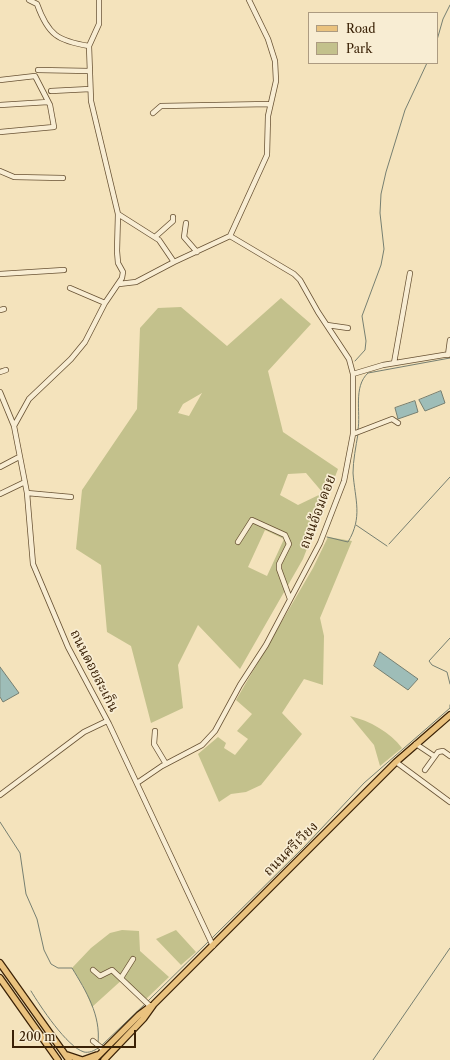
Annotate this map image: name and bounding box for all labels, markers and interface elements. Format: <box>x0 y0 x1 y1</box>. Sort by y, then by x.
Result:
legend <box>308 12 438 64</box>
text: Road <box>346 21 376 36</box>
text: Park <box>346 41 372 56</box>
street label: ถนนอ้อมดอย <box>296 473 340 551</box>
street label: ถนนดอยสะเก็น <box>66 627 122 715</box>
street label: ถนนศรีเวียง <box>260 818 322 880</box>
scale bar <box>14 1022 138 1048</box>
text: 200 m <box>19 1029 56 1044</box>

